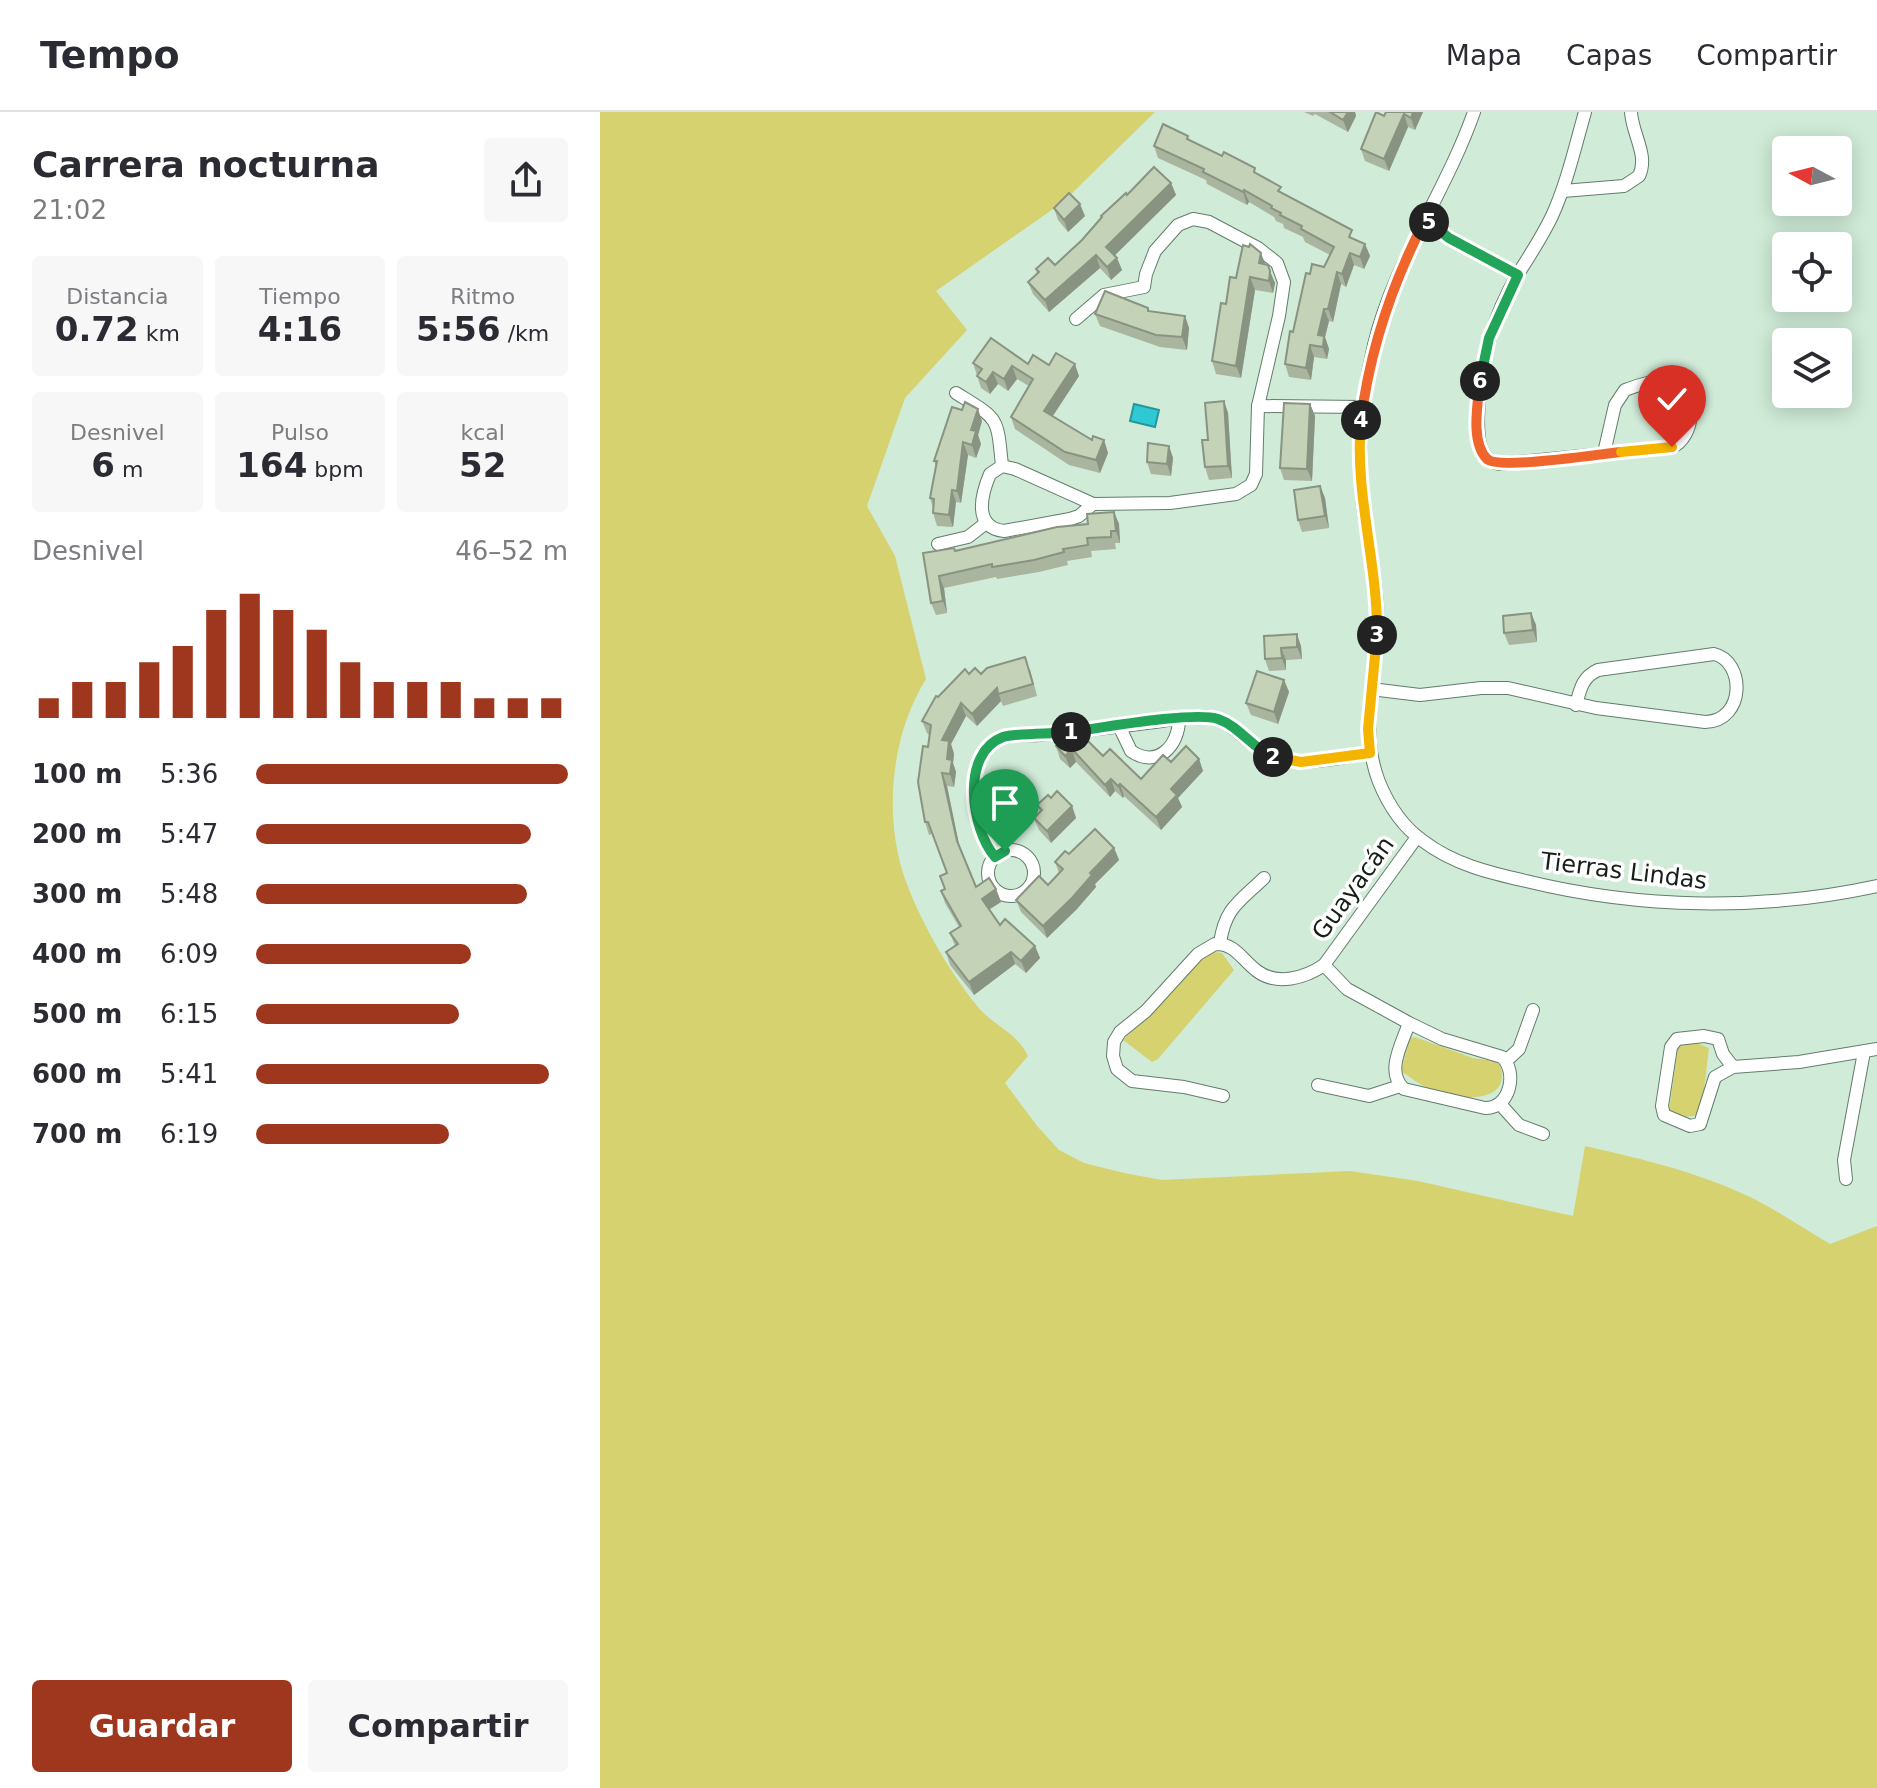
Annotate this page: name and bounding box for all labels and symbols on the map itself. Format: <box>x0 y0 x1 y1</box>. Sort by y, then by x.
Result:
north arrow <box>1772 136 1852 216</box>
pin: 5 <box>1409 202 1449 242</box>
pin: 6 <box>1460 361 1500 401</box>
pin <box>1638 365 1706 447</box>
pin: 4 <box>1341 400 1381 440</box>
pin: 3 <box>1357 615 1397 655</box>
pin: 1 <box>1051 712 1091 752</box>
pin: 2 <box>1253 737 1293 777</box>
pin <box>971 769 1039 851</box>
street label: Guayacán <box>1306 831 1400 945</box>
street label: Tierras Lindas <box>1538 847 1709 895</box>

